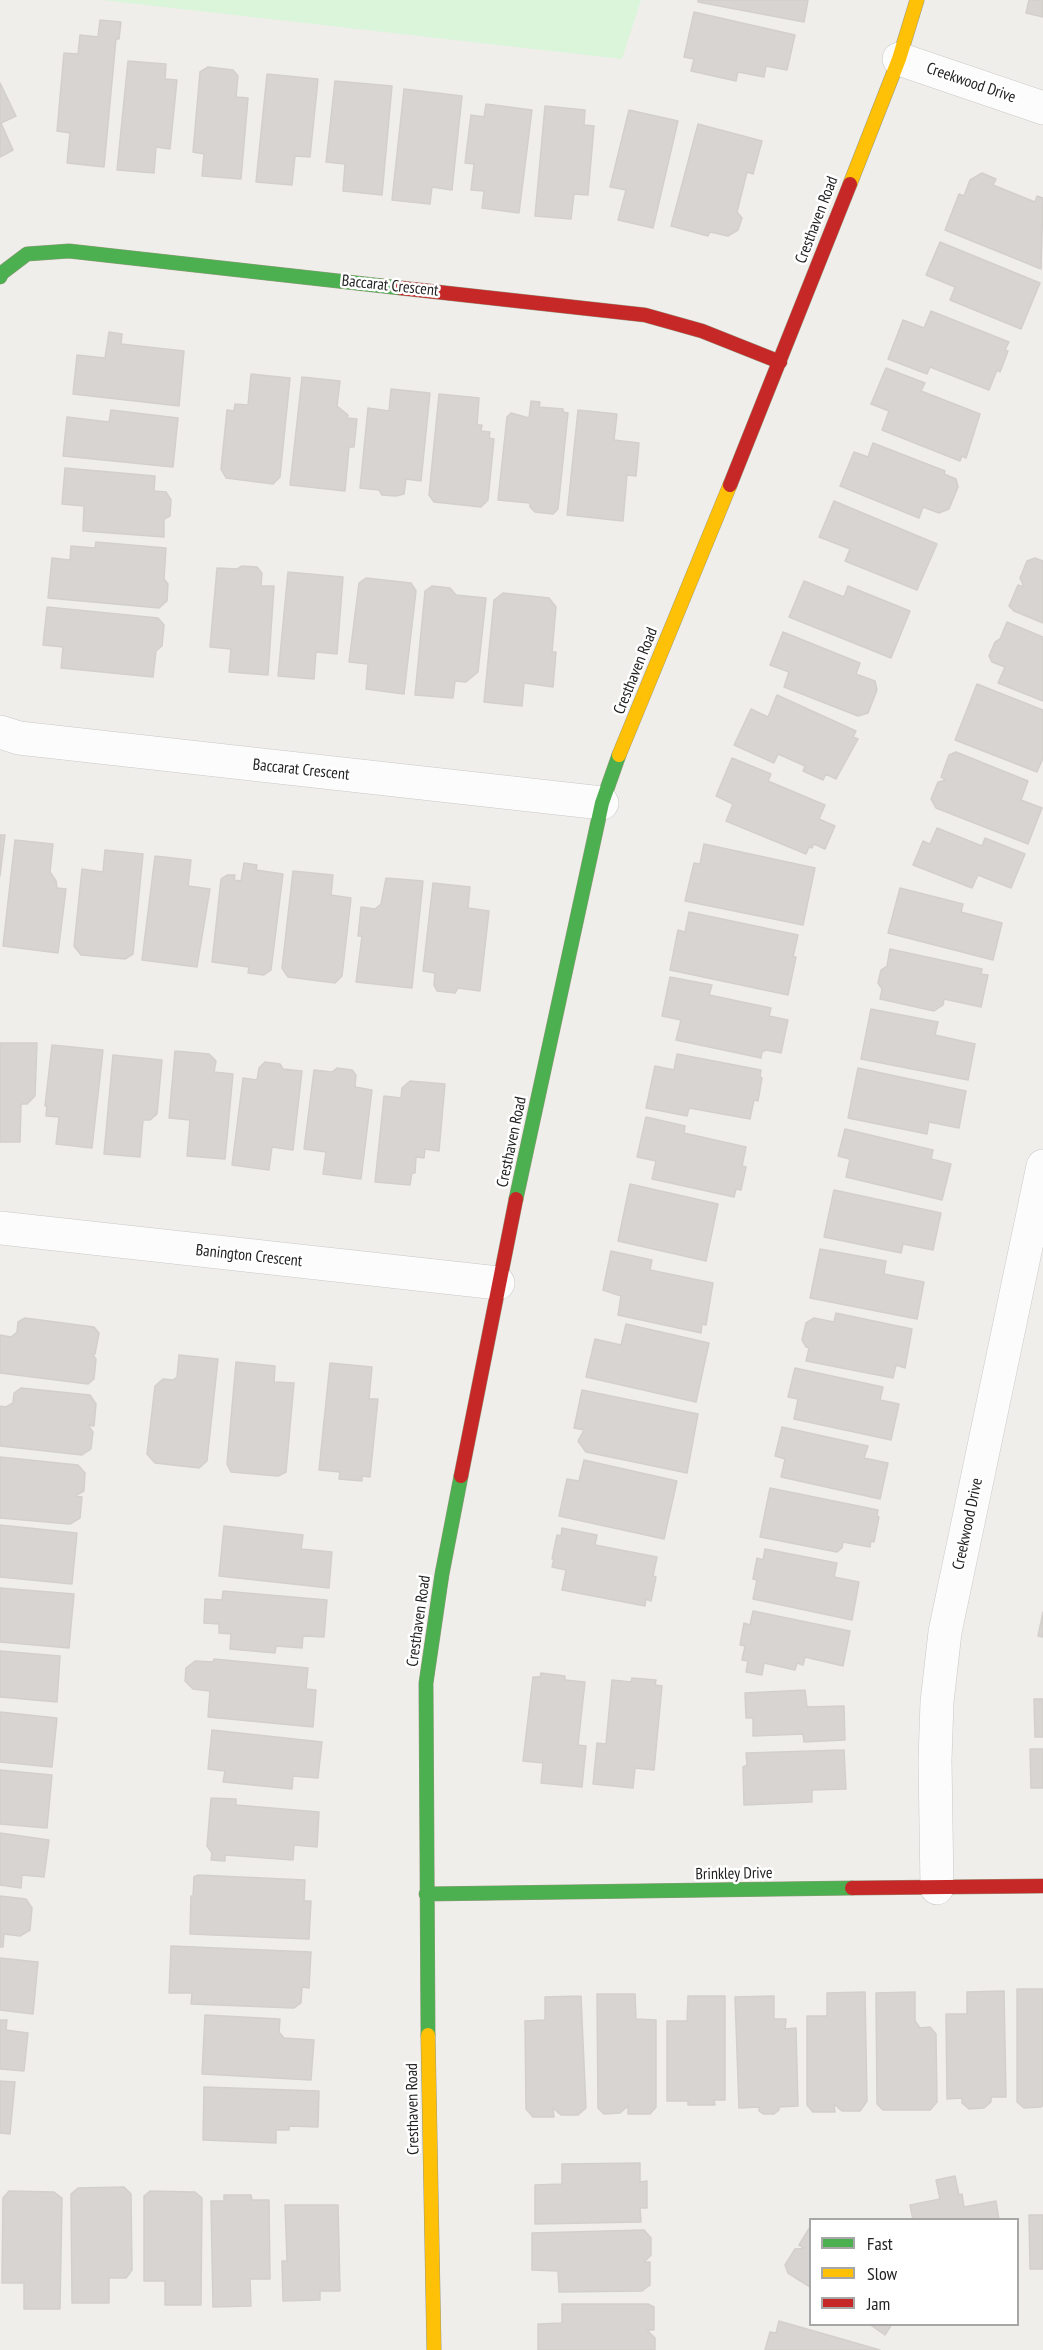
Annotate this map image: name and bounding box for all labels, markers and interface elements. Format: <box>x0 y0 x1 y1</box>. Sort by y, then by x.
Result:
street label: Creekwood Drive <box>924 59 1018 107</box>
street label: Cresthaven Road <box>792 174 842 266</box>
street label: Baccarat Crescent <box>341 271 439 301</box>
street label: Cresthaven Road <box>610 625 662 717</box>
street label: Baccarat Crescent <box>252 755 350 785</box>
street label: Cresthaven Road <box>493 1095 531 1189</box>
street label: Banington Crescent <box>195 1241 303 1271</box>
street label: Creekwood Drive <box>949 1476 987 1572</box>
street label: Cresthaven Road <box>403 1574 435 1668</box>
street label: Brinkley Drive <box>695 1864 773 1884</box>
street label: Cresthaven Road <box>403 2063 423 2155</box>
legend <box>809 2218 1019 2326</box>
text: Fast <box>867 2232 893 2255</box>
text: Slow <box>867 2262 897 2285</box>
text: Jam <box>867 2292 890 2315</box>

